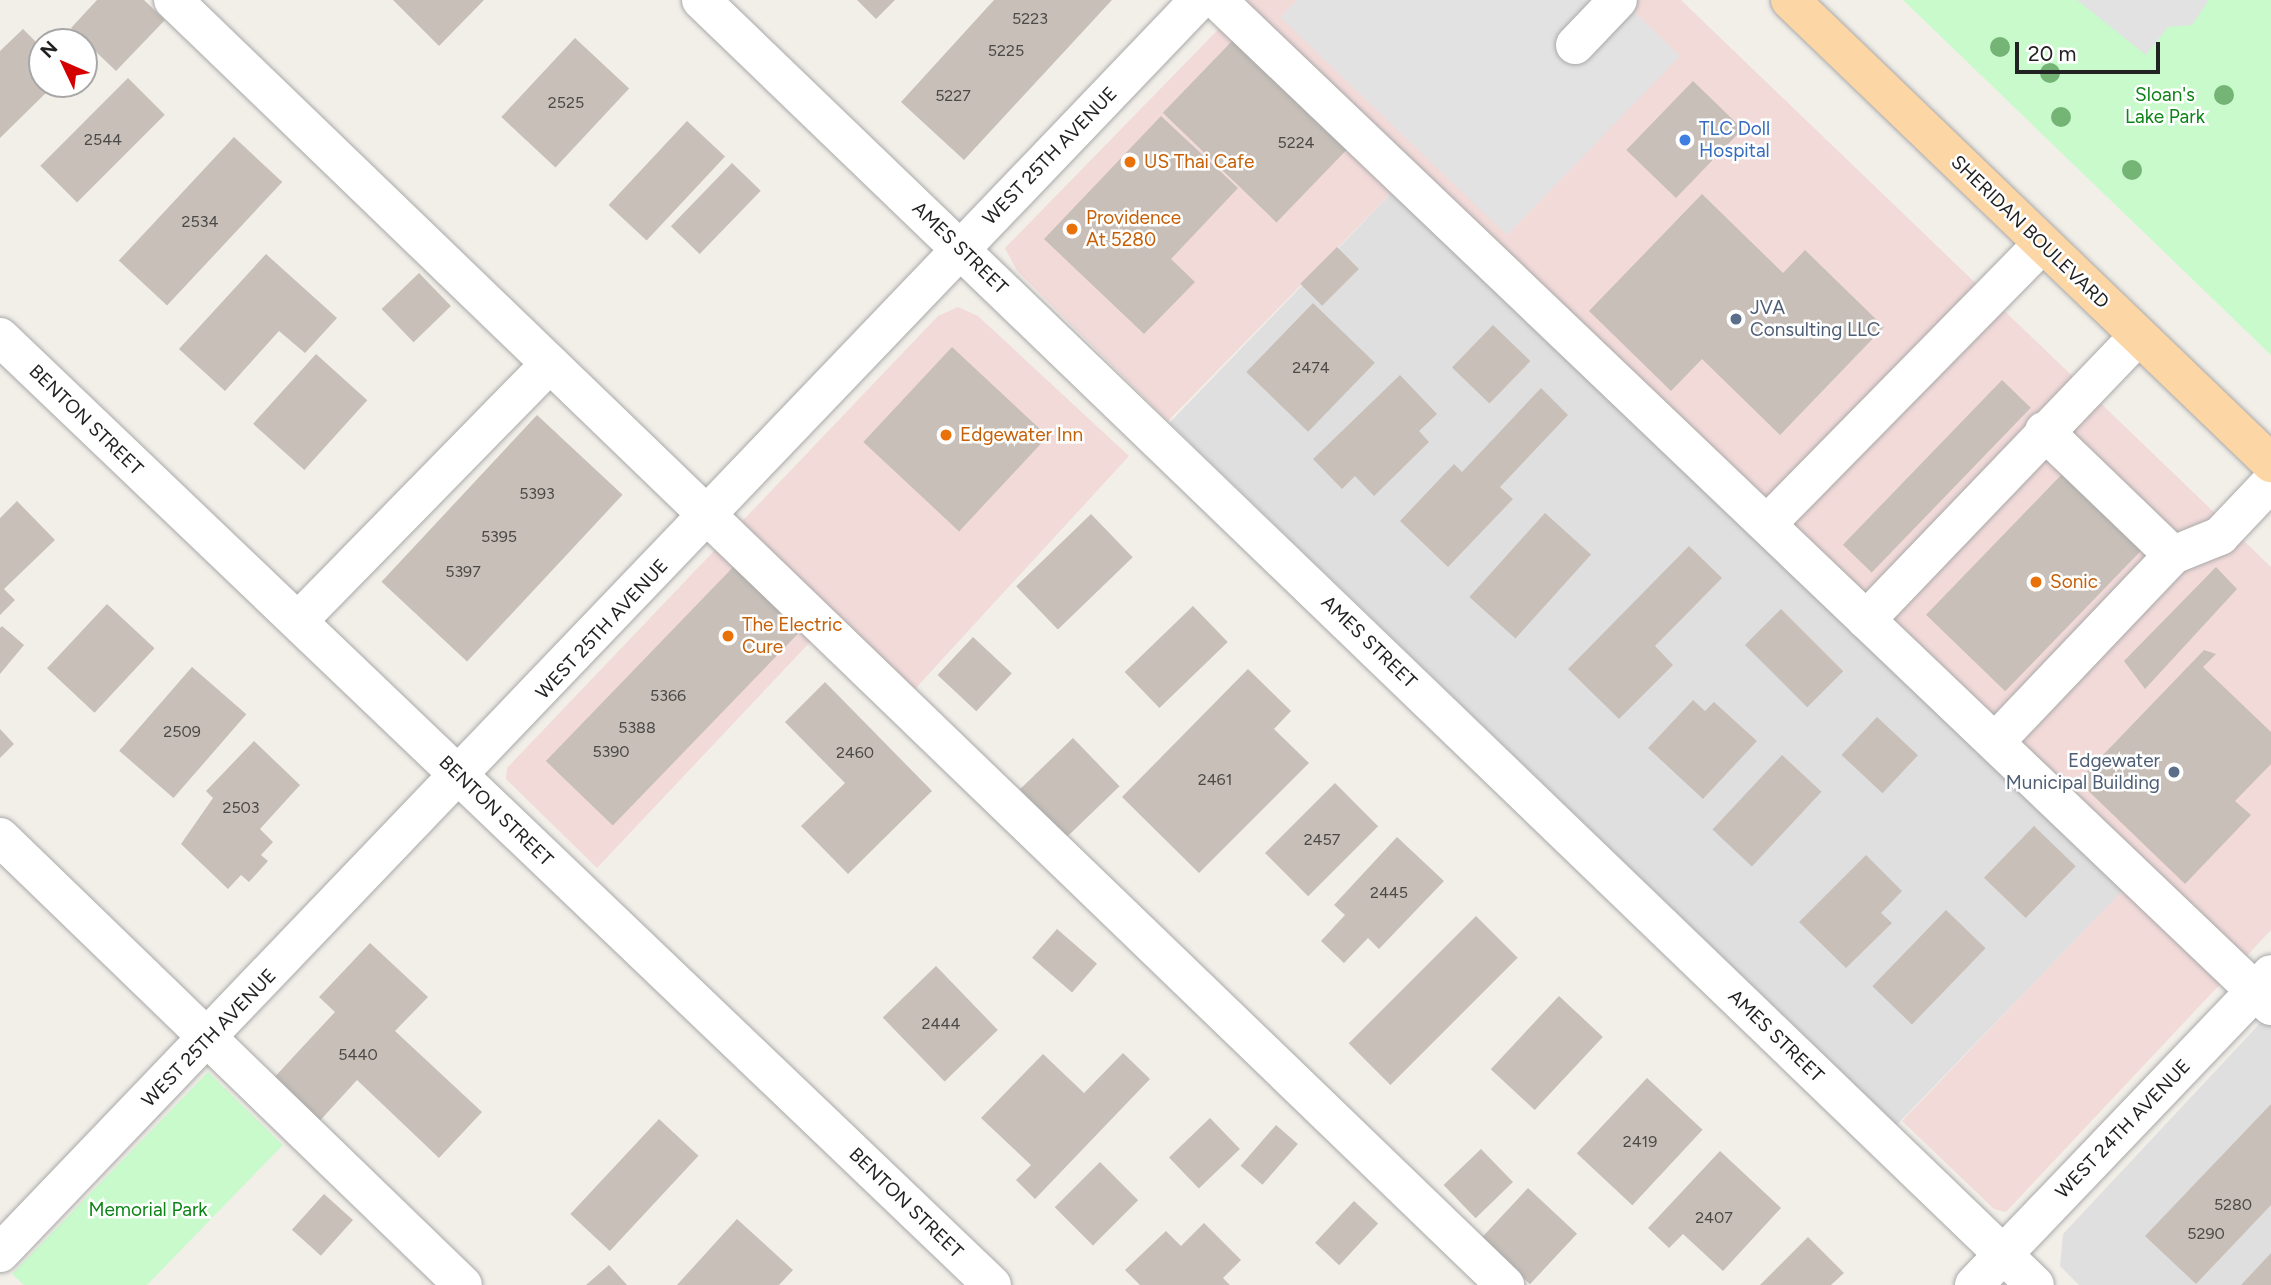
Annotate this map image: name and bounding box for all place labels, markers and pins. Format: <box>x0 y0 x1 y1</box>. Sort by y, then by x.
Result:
place label: TLC Doll Hospital <box>1699 118 1770 162</box>
marker: TLC Doll Hospital <box>1677 132 1693 148</box>
place label: US Thai Cafe <box>1144 151 1254 173</box>
marker: US Thai Cafe <box>1122 154 1138 170</box>
place label: Providence At 5280 <box>1086 207 1181 251</box>
marker: Providence At 5280 <box>1064 221 1080 237</box>
place label: JVA Consulting LLC <box>1750 297 1880 341</box>
marker: JVA Consulting LLC <box>1728 311 1744 327</box>
place label: Edgewater Inn <box>960 424 1083 446</box>
marker: Edgewater Inn <box>938 427 954 443</box>
place label: Sonic <box>2050 571 2098 593</box>
marker: Sonic <box>2028 574 2044 590</box>
place label: The Electric Cure <box>742 614 843 658</box>
marker: The Electric Cure <box>720 628 736 644</box>
place label: Edgewater Municipal Building <box>2006 750 2160 794</box>
marker: Edgewater Municipal Building <box>2166 764 2182 780</box>

